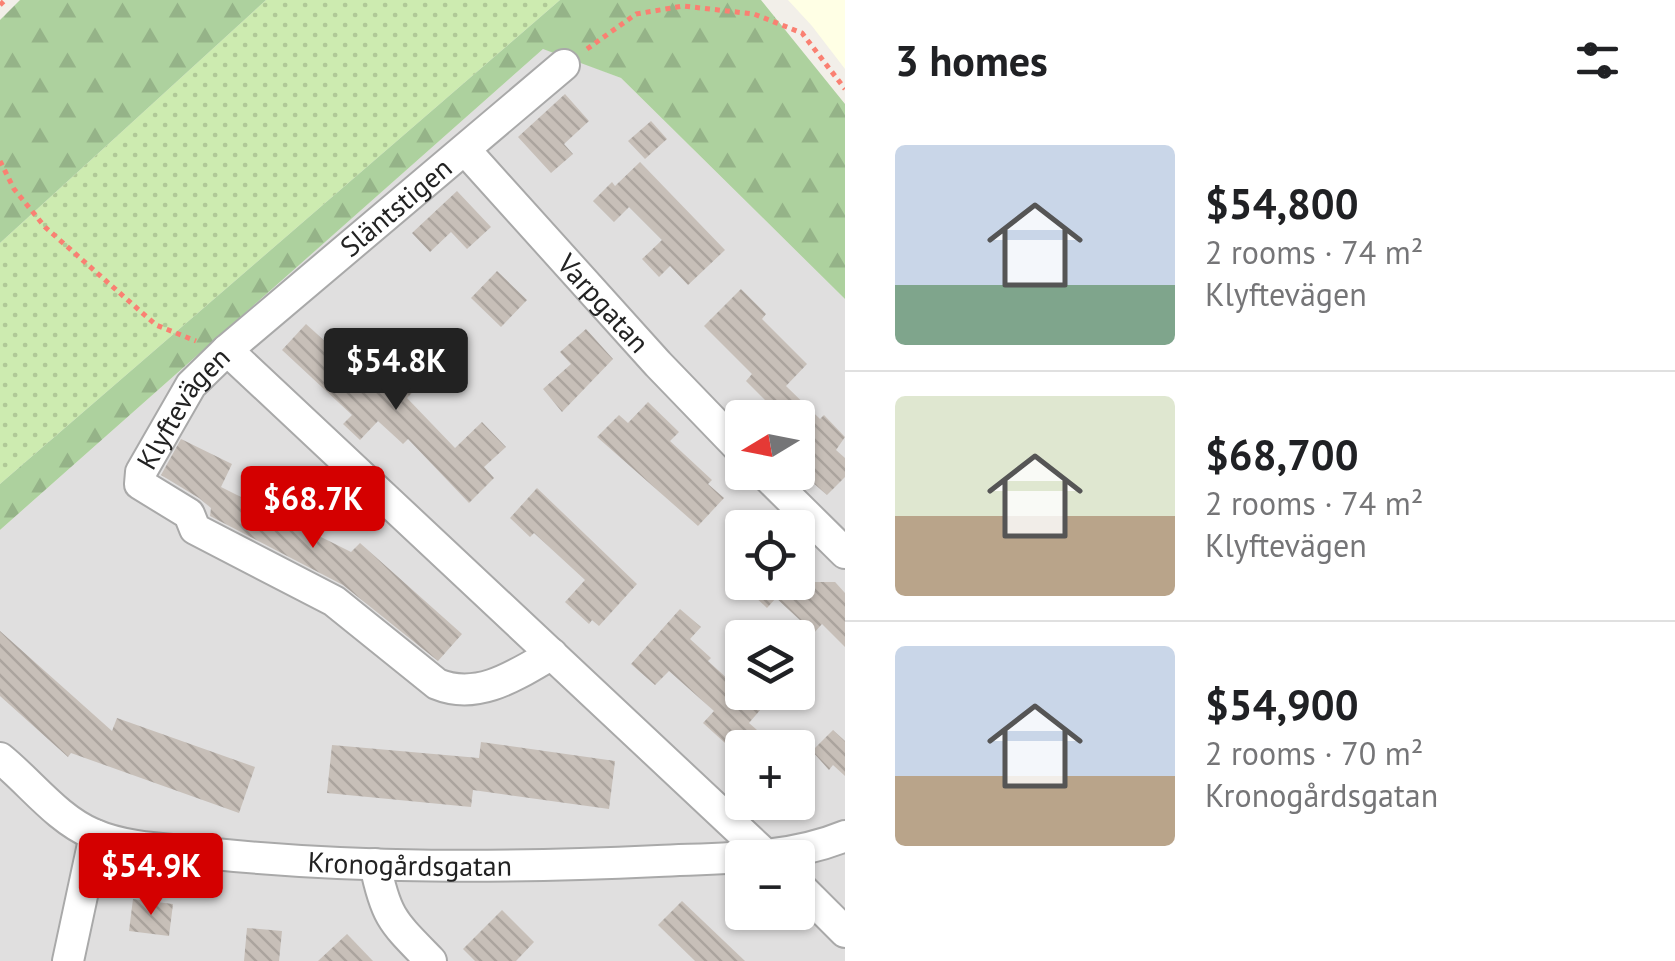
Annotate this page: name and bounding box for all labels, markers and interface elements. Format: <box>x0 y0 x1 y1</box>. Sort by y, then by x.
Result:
text: 3 homes <box>895 33 1048 88</box>
icon: filters <box>1570 33 1625 88</box>
street label: Släntstigen <box>332 149 459 265</box>
text: $54,800 <box>1205 176 1358 231</box>
icon: home <box>975 185 1095 305</box>
text: 2 rooms · 74 m² <box>1205 231 1423 273</box>
street label: Varpgatan <box>549 245 658 360</box>
text: Klyftevägen <box>1205 273 1367 315</box>
pin: $54.8K <box>315 328 477 413</box>
street label: Klyftevägen <box>127 338 237 476</box>
text: $54.8K <box>346 339 446 381</box>
north arrow <box>725 400 815 490</box>
map controls <box>725 400 815 930</box>
text: $68,700 <box>1205 427 1358 482</box>
icon: home <box>975 436 1095 556</box>
pin: $68.7K <box>232 466 394 551</box>
text: $68.7K <box>263 477 363 519</box>
text: 2 rooms · 74 m² <box>1205 482 1423 524</box>
button: locate <box>725 510 815 600</box>
text: Klyftevägen <box>1205 524 1367 566</box>
button: layers <box>725 620 815 710</box>
text: $54,900 <box>1205 677 1358 732</box>
icon: home <box>975 686 1095 806</box>
button: + <box>725 730 815 820</box>
text: 2 rooms · 70 m² <box>1205 732 1423 774</box>
text: Kronogårdsgatan <box>1205 774 1438 816</box>
pin: $54.9K <box>70 833 232 918</box>
button: − <box>725 840 815 930</box>
street label: Kronogårdsgatan <box>307 842 512 884</box>
text: $54.9K <box>101 844 201 886</box>

